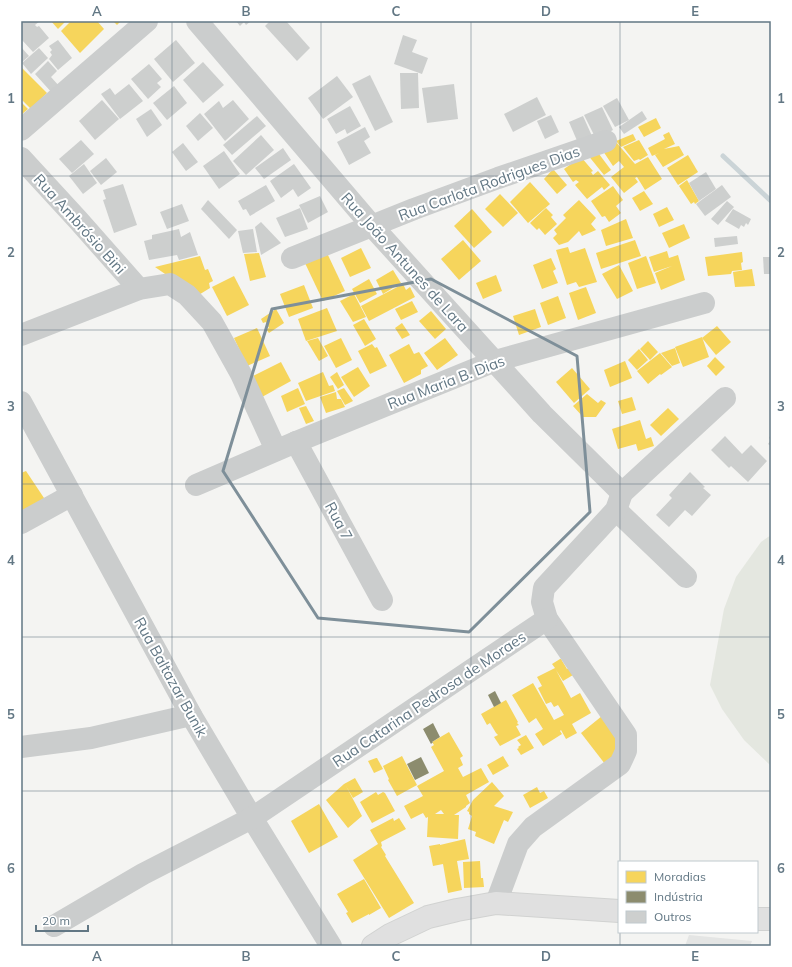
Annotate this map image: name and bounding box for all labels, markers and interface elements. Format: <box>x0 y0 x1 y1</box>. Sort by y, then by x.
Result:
text: A <box>92 3 102 19</box>
text: B <box>242 3 251 19</box>
text: C <box>392 3 401 19</box>
text: D <box>541 3 551 19</box>
text: E <box>691 3 699 19</box>
text: 1 <box>7 90 15 106</box>
text: 1 <box>777 90 785 106</box>
street label: Rua Carlota Rodrigues Dias <box>396 141 582 225</box>
street label: Rua Ambrósio Bini <box>30 170 130 278</box>
street label: Rua João Antunes de Lara <box>337 188 473 336</box>
text: 2 <box>7 244 15 260</box>
text: 2 <box>777 244 785 260</box>
street label: Rua Maria B. Dias <box>385 351 507 413</box>
text: 3 <box>7 398 15 414</box>
text: 3 <box>777 398 785 414</box>
street label: Rua 7 <box>321 498 357 544</box>
text: 4 <box>7 552 15 568</box>
text: 4 <box>777 552 785 568</box>
street label: Rua Baltazar Bunik <box>130 614 212 740</box>
street label: Rua Catarina Pedrosa de Moraes <box>329 627 529 771</box>
text: 5 <box>7 706 15 722</box>
text: 5 <box>777 706 785 722</box>
text: 6 <box>7 860 15 876</box>
text: 6 <box>777 860 785 876</box>
legend <box>618 861 758 933</box>
text: Moradias <box>654 869 706 884</box>
text: Indústria <box>654 889 703 904</box>
scale bar <box>36 907 88 933</box>
text: Outros <box>654 909 692 924</box>
text: 20 m <box>42 913 70 928</box>
text: A <box>92 948 102 964</box>
text: B <box>242 948 251 964</box>
text: C <box>392 948 401 964</box>
text: D <box>541 948 551 964</box>
text: E <box>691 948 699 964</box>

